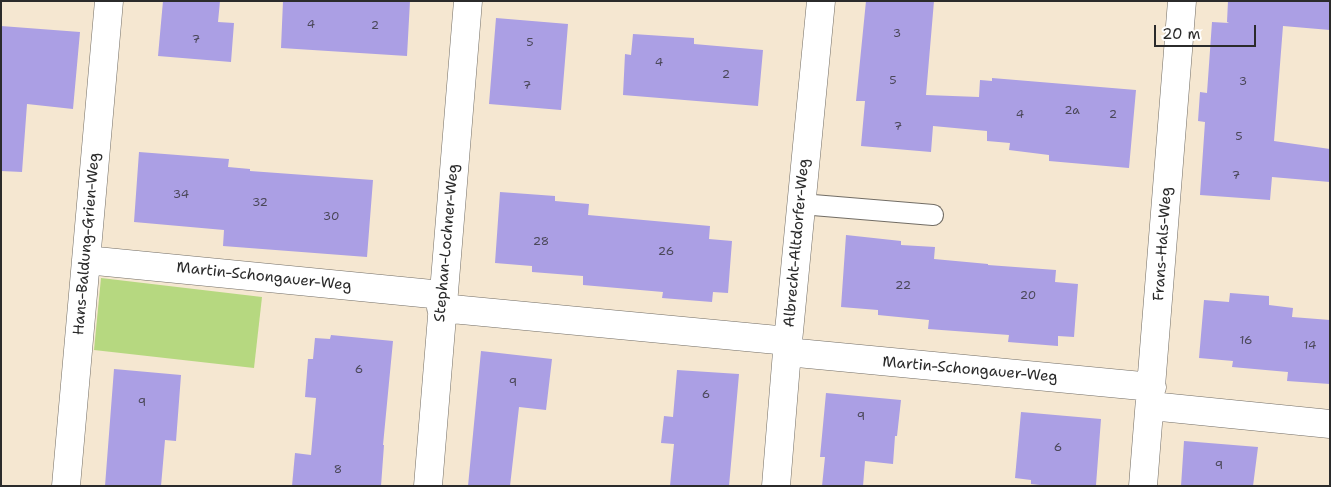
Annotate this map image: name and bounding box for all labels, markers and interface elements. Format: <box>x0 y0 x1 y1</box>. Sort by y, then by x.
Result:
scale bar <box>1156 15 1258 47</box>
house number: 4 <box>307 18 315 32</box>
house number: 2 <box>371 19 379 33</box>
text: 20 m <box>1162 24 1201 44</box>
house number: 3 <box>893 27 901 41</box>
house number: 7 <box>192 33 200 47</box>
house number: 5 <box>526 36 534 50</box>
house number: 4 <box>655 56 663 70</box>
house number: 2 <box>722 68 730 82</box>
house number: 5 <box>889 74 897 88</box>
house number: 3 <box>1239 75 1247 89</box>
house number: 7 <box>523 79 531 93</box>
house number: 2a <box>1064 104 1080 118</box>
house number: 4 <box>1016 108 1024 122</box>
house number: 2 <box>1109 108 1117 122</box>
house number: 7 <box>894 120 902 134</box>
house number: 5 <box>1235 130 1243 144</box>
street label: Hans-Baldung-Grien-Weg <box>70 152 104 336</box>
street label: Albrecht-Altdorfer-Weg <box>781 158 813 328</box>
street label: Stephan-Lochner-Weg <box>431 163 463 323</box>
house number: 7 <box>1232 169 1240 183</box>
street label: Frans-Hals-Weg <box>1150 186 1176 302</box>
house number: 34 <box>173 188 189 202</box>
house number: 32 <box>252 196 268 210</box>
house number: 30 <box>323 210 339 224</box>
house number: 28 <box>533 235 549 249</box>
house number: 26 <box>658 245 674 259</box>
street label: Martin-Schongauer-Weg <box>176 259 352 295</box>
house number: 22 <box>895 279 911 293</box>
house number: 20 <box>1020 289 1036 303</box>
house number: 16 <box>1239 334 1253 348</box>
house number: 14 <box>1304 339 1316 353</box>
street label: Martin-Schongauer-Weg <box>882 353 1058 387</box>
house number: 6 <box>355 363 363 377</box>
house number: 9 <box>509 376 517 390</box>
house number: 6 <box>702 388 710 402</box>
house number: 9 <box>138 396 146 410</box>
house number: 9 <box>857 410 865 424</box>
house number: 6 <box>1054 441 1062 455</box>
house number: 9 <box>1215 459 1223 473</box>
house number: 8 <box>334 463 342 477</box>

